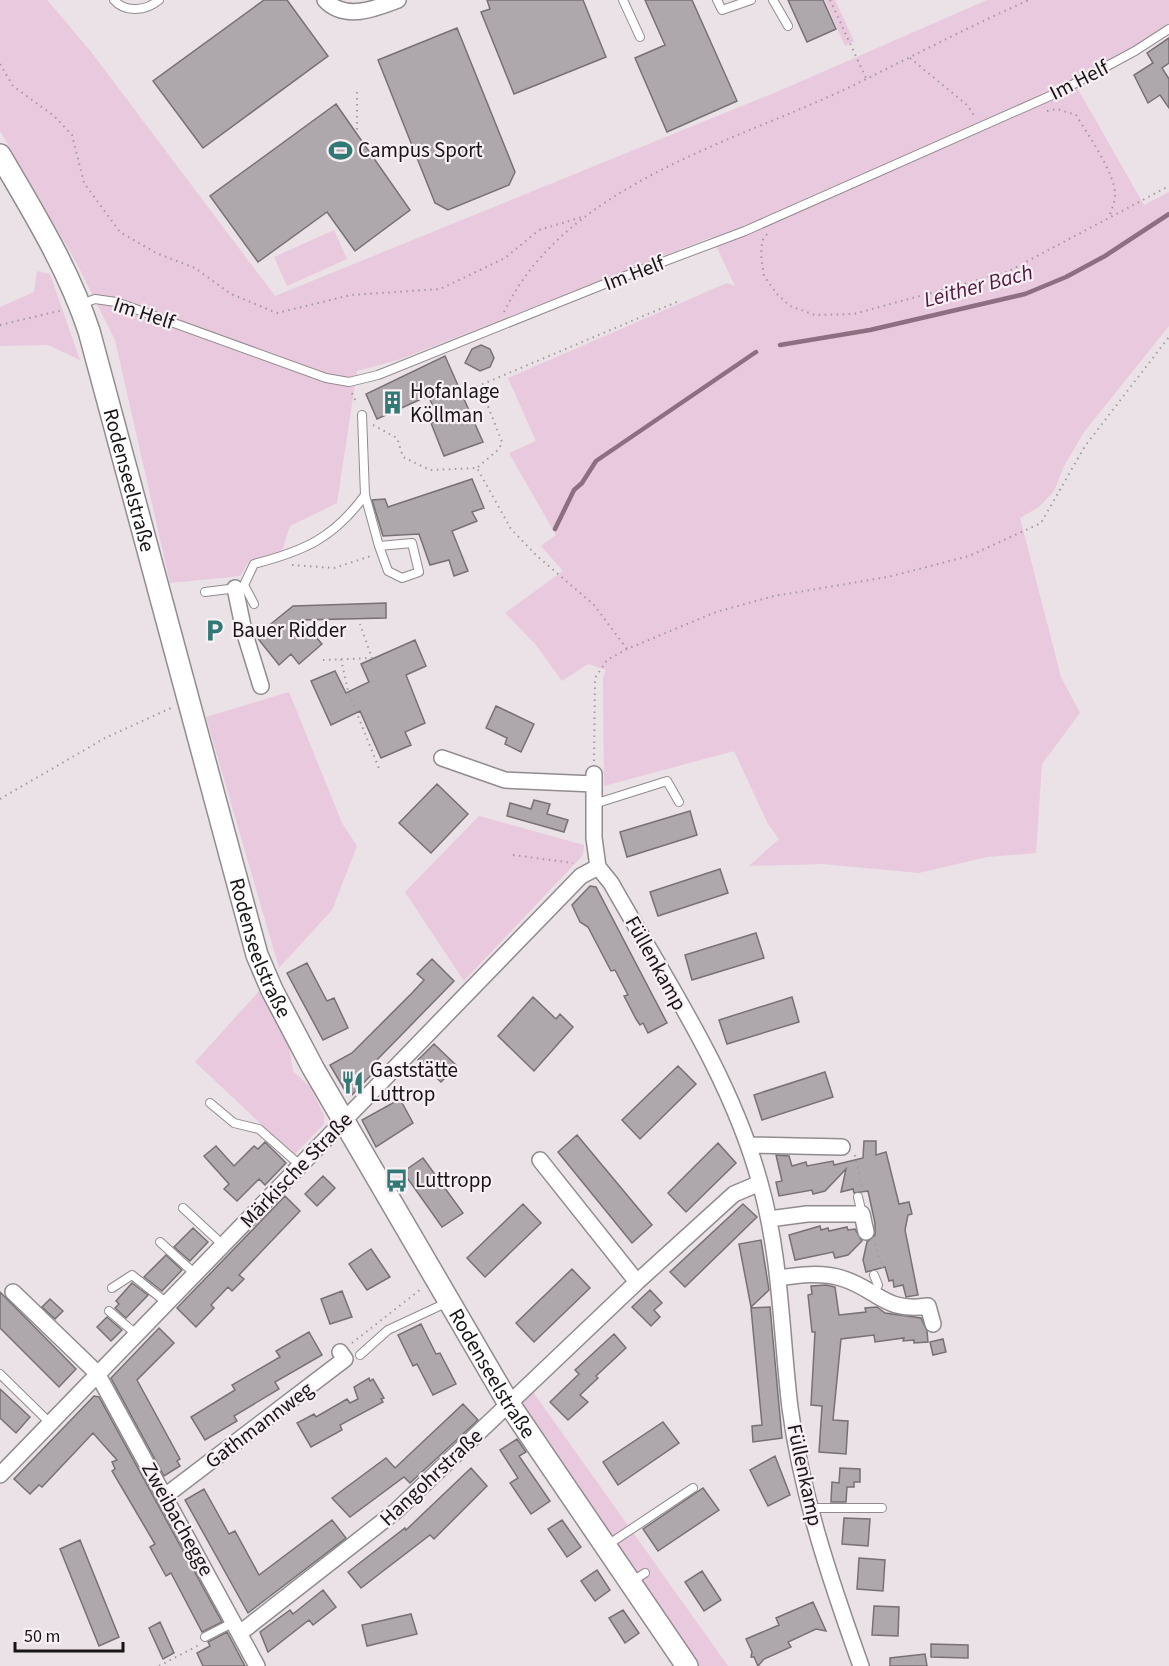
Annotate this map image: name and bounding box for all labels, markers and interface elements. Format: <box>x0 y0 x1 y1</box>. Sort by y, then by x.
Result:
street label: Im Helf <box>1044 52 1115 108</box>
place label: Campus Sport <box>358 135 483 165</box>
sports icon: Campus Sport <box>327 137 353 163</box>
street label: Im Helf <box>599 247 669 298</box>
water label: Leither Bach <box>920 256 1037 316</box>
street label: Im Helf <box>110 289 179 337</box>
place label: Hofanlage Köllman <box>410 376 499 430</box>
building icon: Hofanlage Köllman <box>379 390 405 416</box>
street label: Rodenseelstraße <box>96 405 163 555</box>
place label: Bauer Ridder <box>232 615 347 645</box>
parking icon: Bauer Ridder <box>201 617 227 643</box>
street label: Rodenseelstraße <box>222 874 299 1023</box>
street label: Füllenkamp <box>618 910 694 1016</box>
place label: Gaststätte Luttrop <box>370 1055 458 1109</box>
restaurant icon: Gaststätte Luttrop <box>339 1069 365 1095</box>
street label: Märkische Straße <box>233 1105 359 1235</box>
place label: Luttropp <box>415 1165 492 1195</box>
bus stop icon: Luttropp <box>384 1167 410 1193</box>
street label: Rodenseelstraße <box>441 1303 543 1444</box>
street label: Gathmannweg <box>199 1374 320 1476</box>
street label: Hangohrstraße <box>373 1421 489 1533</box>
street label: Füllenkamp <box>780 1421 830 1529</box>
street label: Zweibachegge <box>134 1457 222 1581</box>
scale bar <box>15 1615 123 1653</box>
text: 50 m <box>24 1624 60 1649</box>

